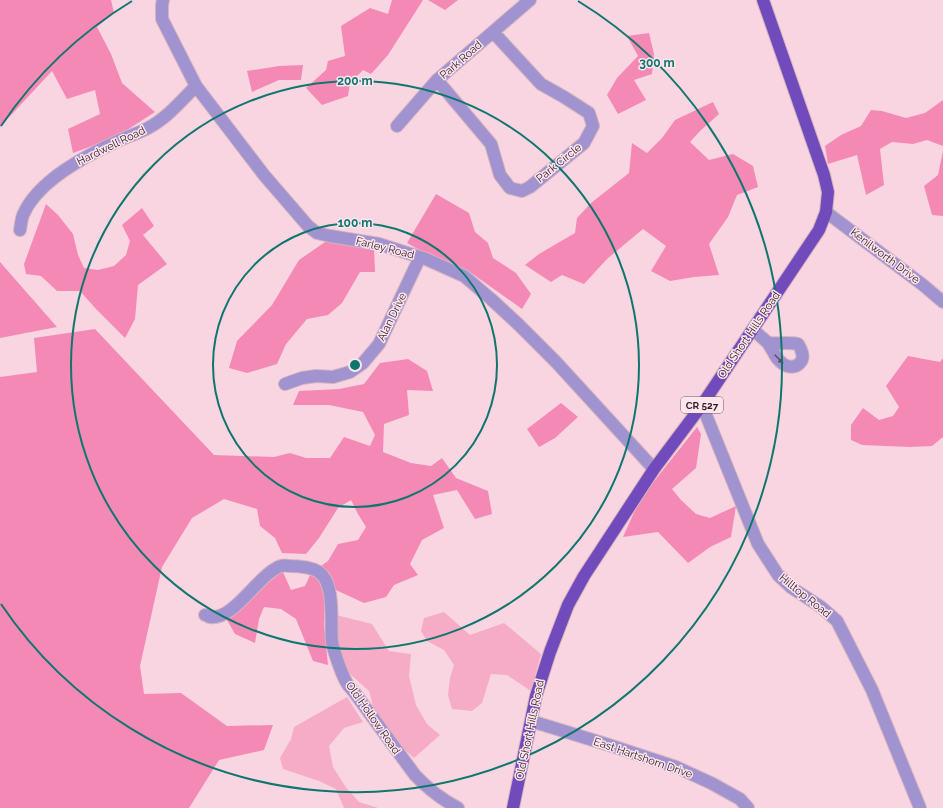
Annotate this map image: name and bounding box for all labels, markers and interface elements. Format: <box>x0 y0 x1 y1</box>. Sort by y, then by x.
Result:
street label: Park Road <box>437 38 485 82</box>
text: 300 m <box>639 56 675 70</box>
text: 200 m <box>337 74 373 88</box>
street label: Hardwell Road <box>75 124 148 168</box>
street label: Park Circle <box>534 140 585 185</box>
text: 100 m <box>338 216 372 230</box>
street label: Kenilworth Drive <box>848 226 923 287</box>
street label: Farley Road <box>354 234 416 262</box>
street label: Old Short Hills Road <box>715 289 783 381</box>
street label: Alan Drive <box>375 290 409 343</box>
one-way arrow <box>774 354 784 364</box>
centre of rings <box>348 358 362 372</box>
road number: CR 527 <box>681 397 723 413</box>
street label: Hilltop Road <box>777 571 834 621</box>
street label: Old Hollow Road <box>343 679 403 757</box>
street label: Old Short Hills Road <box>513 679 547 781</box>
street label: East Hartshorn Drive <box>592 735 695 781</box>

